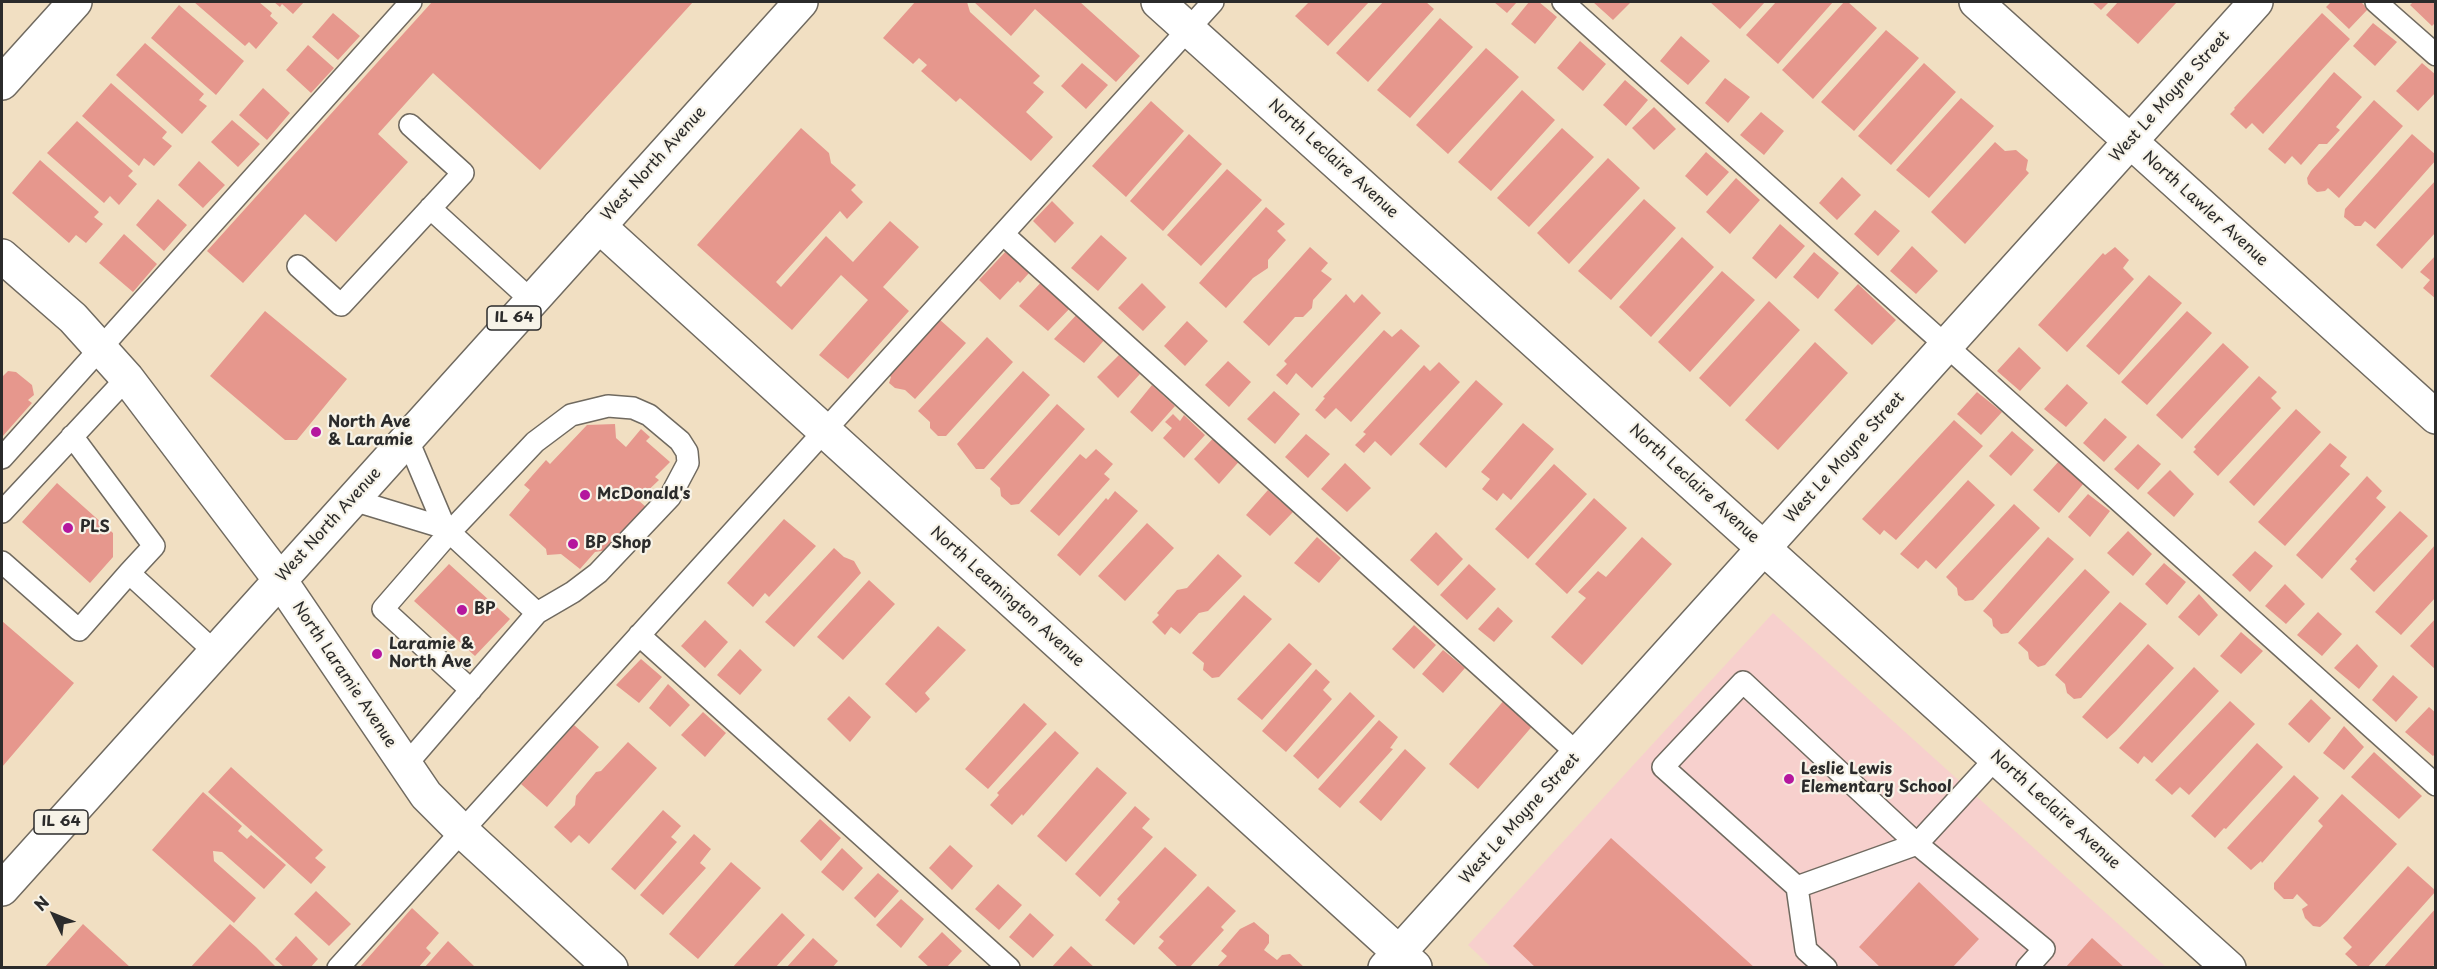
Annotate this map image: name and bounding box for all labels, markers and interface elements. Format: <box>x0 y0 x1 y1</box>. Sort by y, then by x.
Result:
street label: West Le Moyne Street <box>2106 27 2234 167</box>
street label: North Leclaire Avenue <box>1264 96 1402 222</box>
street label: West North Avenue <box>598 103 710 225</box>
street label: North Lawler Avenue <box>2138 148 2272 270</box>
road number: IL 64 <box>487 306 541 330</box>
street label: West Le Moyne Street <box>1781 388 1909 528</box>
place label: North Ave & Laramie <box>328 413 413 451</box>
street label: North Leclaire Avenue <box>1625 421 1763 547</box>
marker: North Ave & Laramie <box>309 425 323 439</box>
street label: West North Avenue <box>273 464 385 586</box>
place label: McDonald's <box>597 485 691 505</box>
marker: McDonald's <box>578 488 592 502</box>
place label: PLS <box>80 518 110 538</box>
marker: PLS <box>61 521 75 535</box>
street label: North Leamington Avenue <box>926 523 1088 671</box>
place label: BP Shop <box>585 534 651 554</box>
marker: BP Shop <box>566 537 580 551</box>
street label: North Laramie Avenue <box>288 598 400 752</box>
place label: BP <box>474 600 495 620</box>
marker: BP <box>455 603 469 617</box>
place label: Laramie & North Ave <box>389 635 474 673</box>
marker: Laramie & North Ave <box>370 647 384 661</box>
street label: North Leclaire Avenue <box>1986 747 2124 873</box>
street label: West Le Moyne Street <box>1456 749 1584 889</box>
place label: Leslie Lewis Elementary School <box>1801 760 1952 798</box>
marker: Leslie Lewis Elementary School <box>1782 772 1796 786</box>
road number: IL 64 <box>34 810 88 834</box>
north arrow <box>24 885 84 945</box>
text: N <box>28 890 54 916</box>

